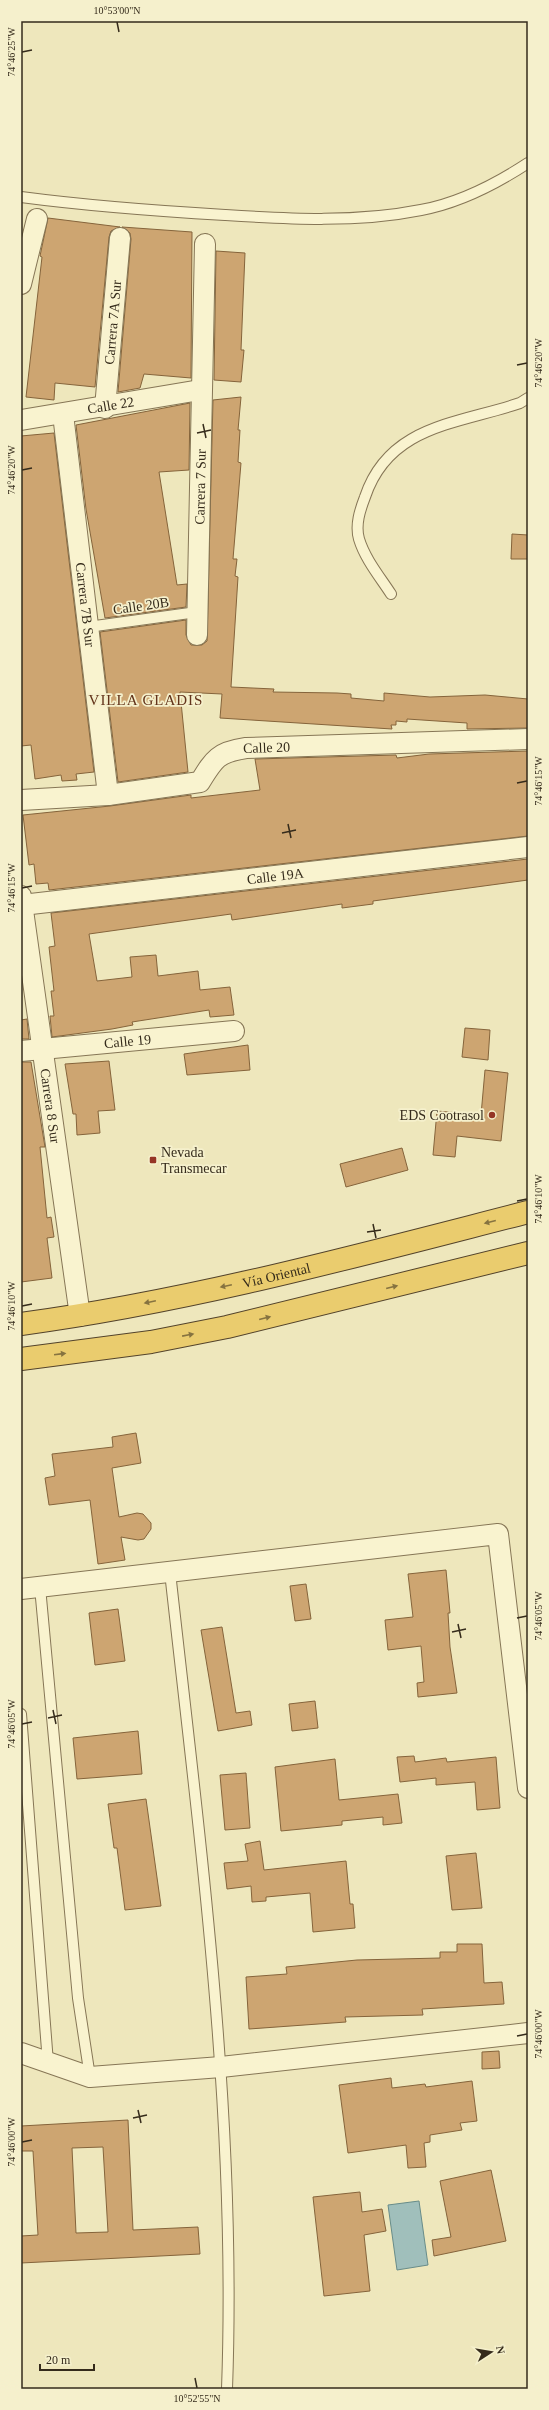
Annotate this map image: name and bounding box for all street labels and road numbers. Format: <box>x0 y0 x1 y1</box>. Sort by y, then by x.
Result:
street label: Carrera 7A Sur <box>101 279 124 365</box>
street label: Calle 22 <box>86 394 135 416</box>
street label: Carrera 7 Sur <box>192 449 208 525</box>
street label: Carrera 7B Sur <box>73 562 98 648</box>
street label: Calle 20B <box>112 595 170 617</box>
street label: Calle 20 <box>243 739 290 756</box>
street label: Calle 19A <box>246 865 305 887</box>
street label: Calle 19 <box>103 1031 152 1051</box>
street label: Carrera 8 Sur <box>38 1068 63 1145</box>
street label: Vía Oriental <box>241 1260 312 1290</box>

